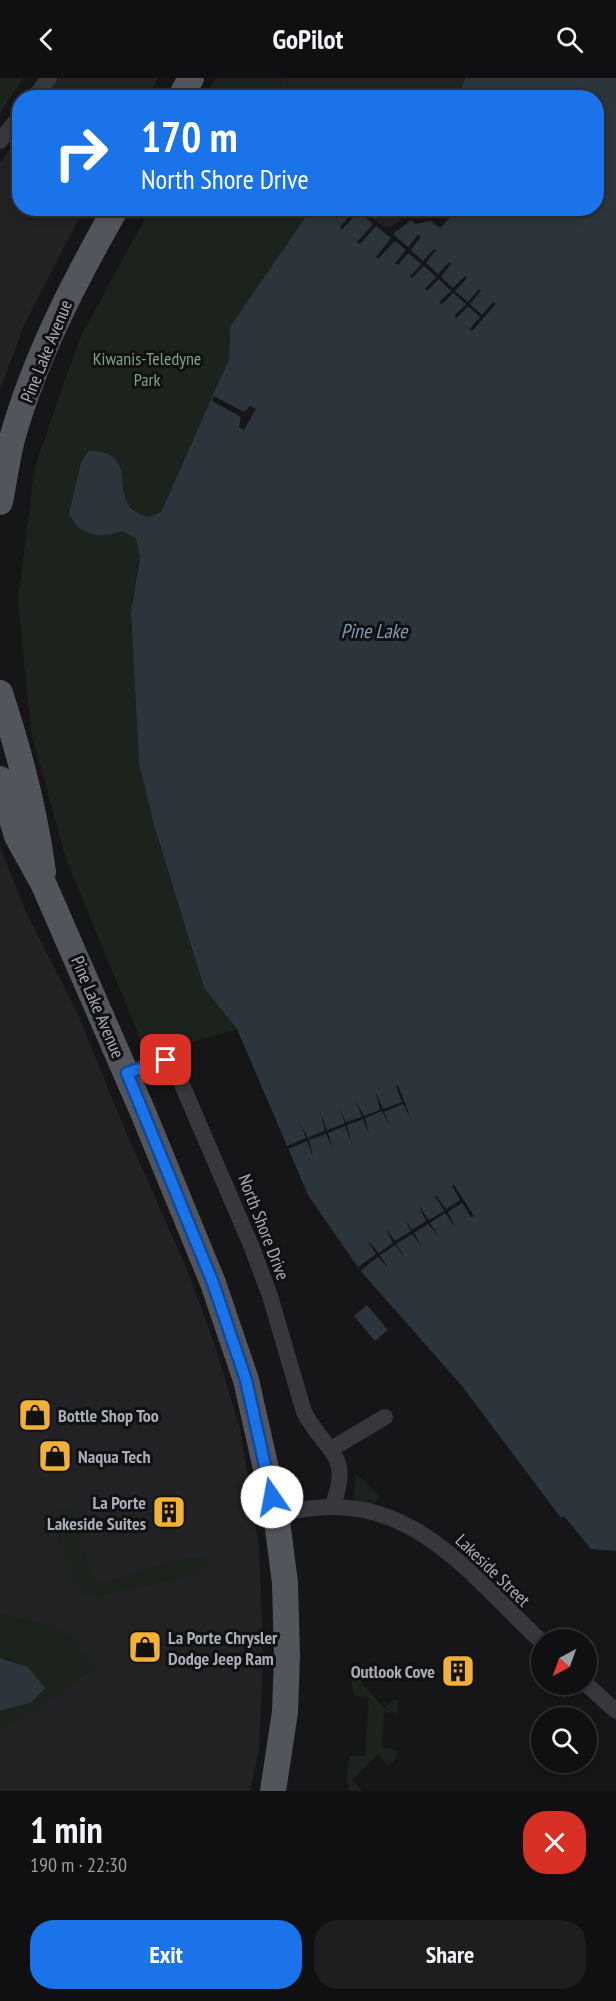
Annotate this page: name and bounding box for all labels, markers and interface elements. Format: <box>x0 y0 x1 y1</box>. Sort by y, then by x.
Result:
text: GoPilot <box>273 22 343 56</box>
icon: back <box>30 23 63 56</box>
icon: search <box>553 23 586 56</box>
text: 170 m <box>141 109 238 164</box>
icon: right <box>42 114 120 192</box>
text: North Shore Drive <box>141 162 309 196</box>
street label: Pine Lake Avenue <box>15 296 77 406</box>
park label: Kiwanis-Teledyne Park <box>93 347 201 391</box>
water label: Pine Lake <box>341 618 409 644</box>
street label: Pine Lake Avenue <box>66 952 130 1062</box>
pin <box>140 1034 191 1085</box>
icon: arrive <box>149 1043 182 1076</box>
street label: North Shore Drive <box>233 1171 295 1283</box>
shop icon: Bottle Shop Too <box>17 1397 53 1433</box>
place label: Bottle Shop Too <box>58 1404 159 1427</box>
shop icon: Naqua Tech <box>37 1438 73 1474</box>
place label: Naqua Tech <box>78 1445 150 1468</box>
position arrow <box>240 1465 304 1529</box>
place label: La Porte Lakeside Suites <box>47 1491 146 1535</box>
building icon: La Porte Lakeside Suites <box>151 1494 187 1530</box>
street label: Lakeside Street <box>451 1529 535 1611</box>
place label: La Porte Chrysler Dodge Jeep Ram <box>168 1626 278 1670</box>
shop icon: La Porte Chrysler Dodge Jeep Ram <box>127 1629 163 1665</box>
north arrow <box>531 1629 597 1695</box>
map controls <box>531 1629 597 1773</box>
building icon: Outlook Cove <box>440 1653 476 1689</box>
place label: Outlook Cove <box>351 1660 435 1683</box>
button: search <box>531 1707 597 1773</box>
text: 1 min <box>30 1806 103 1853</box>
button: close <box>523 1811 586 1874</box>
text: 190 m · 22:30 <box>30 1852 127 1878</box>
button: Exit <box>30 1920 302 1989</box>
button: Share <box>314 1920 586 1989</box>

